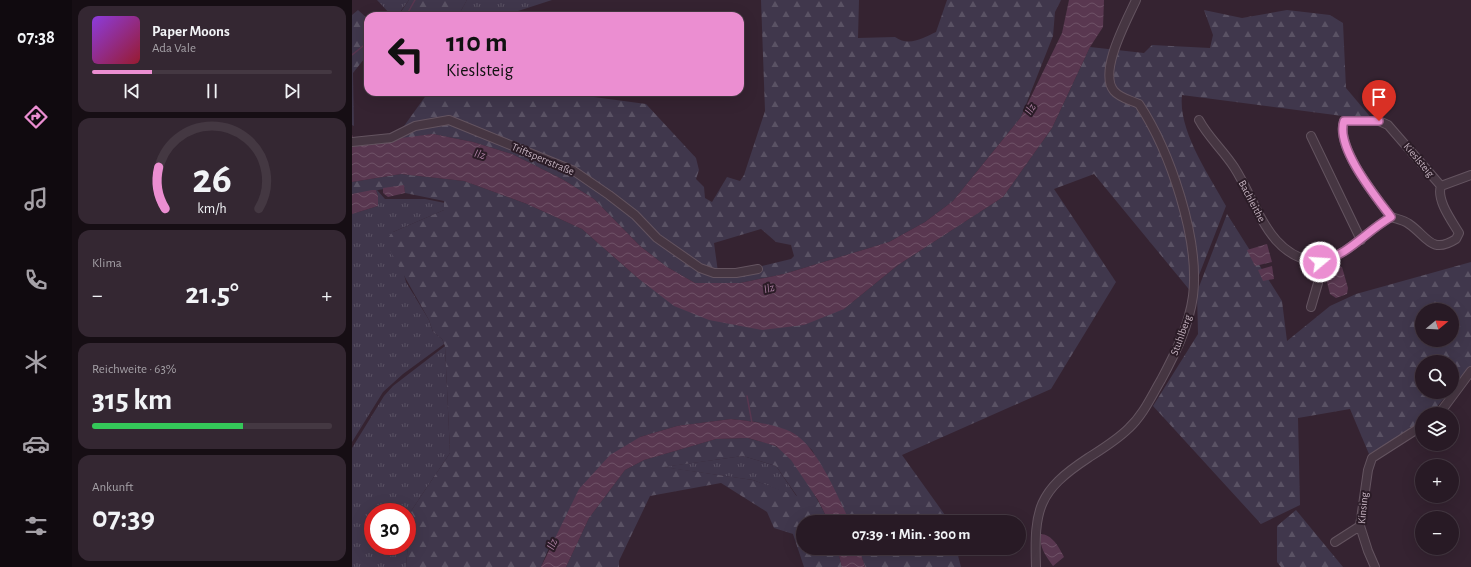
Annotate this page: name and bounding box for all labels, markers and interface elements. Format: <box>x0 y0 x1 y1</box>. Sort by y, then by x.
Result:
text: Paper Moons <box>152 24 230 39</box>
icon: left <box>380 28 432 80</box>
text: 07:38 <box>17 29 55 47</box>
text: 110 m <box>446 29 508 57</box>
text: Ada Vale <box>152 42 196 55</box>
text: Kieslsteig <box>446 62 513 80</box>
icon: previous <box>121 80 143 102</box>
icon: pause <box>201 80 223 102</box>
icon: next <box>281 80 303 102</box>
pin <box>1362 80 1396 121</box>
icon: arrive <box>1368 86 1390 108</box>
water label: Ilz <box>1022 101 1038 117</box>
icon: directions <box>22 103 50 131</box>
street label: Triftsperrstraße <box>510 141 576 177</box>
street label: Kieslsteig <box>1402 141 1437 180</box>
water label: Ilz <box>473 147 487 161</box>
text: 26 <box>192 159 232 200</box>
street label: Bachleithe <box>1236 178 1268 224</box>
icon: music <box>22 185 50 213</box>
text: km/h <box>197 202 227 216</box>
position arrow <box>1299 241 1341 283</box>
text: Klima <box>92 257 122 270</box>
icon: phone <box>22 266 50 294</box>
text: 21.5° <box>185 279 239 309</box>
water label: Ilz <box>762 281 776 295</box>
text: − <box>92 284 103 306</box>
text: + <box>321 284 332 306</box>
north arrow <box>1415 303 1459 347</box>
map controls <box>1415 303 1459 555</box>
street label: Stuhlberg <box>1169 313 1194 357</box>
icon: climate <box>22 348 50 376</box>
button: search <box>1415 355 1459 399</box>
text: Reichweite · 63% <box>92 363 177 376</box>
text: 315 km <box>92 385 172 415</box>
button: layers <box>1415 407 1459 451</box>
icon: car <box>22 430 50 458</box>
button: + <box>1415 459 1459 503</box>
text: Ankunft <box>92 481 133 494</box>
street label: Kinsing <box>1356 491 1370 524</box>
text: 07:39 <box>92 503 155 533</box>
speed limit sign: 30 <box>364 503 416 555</box>
button: − <box>1415 511 1459 555</box>
icon: filters <box>22 512 50 540</box>
text: 07:39 · 1 Min. · 300 m <box>852 527 970 542</box>
water label: Ilz <box>544 536 560 551</box>

